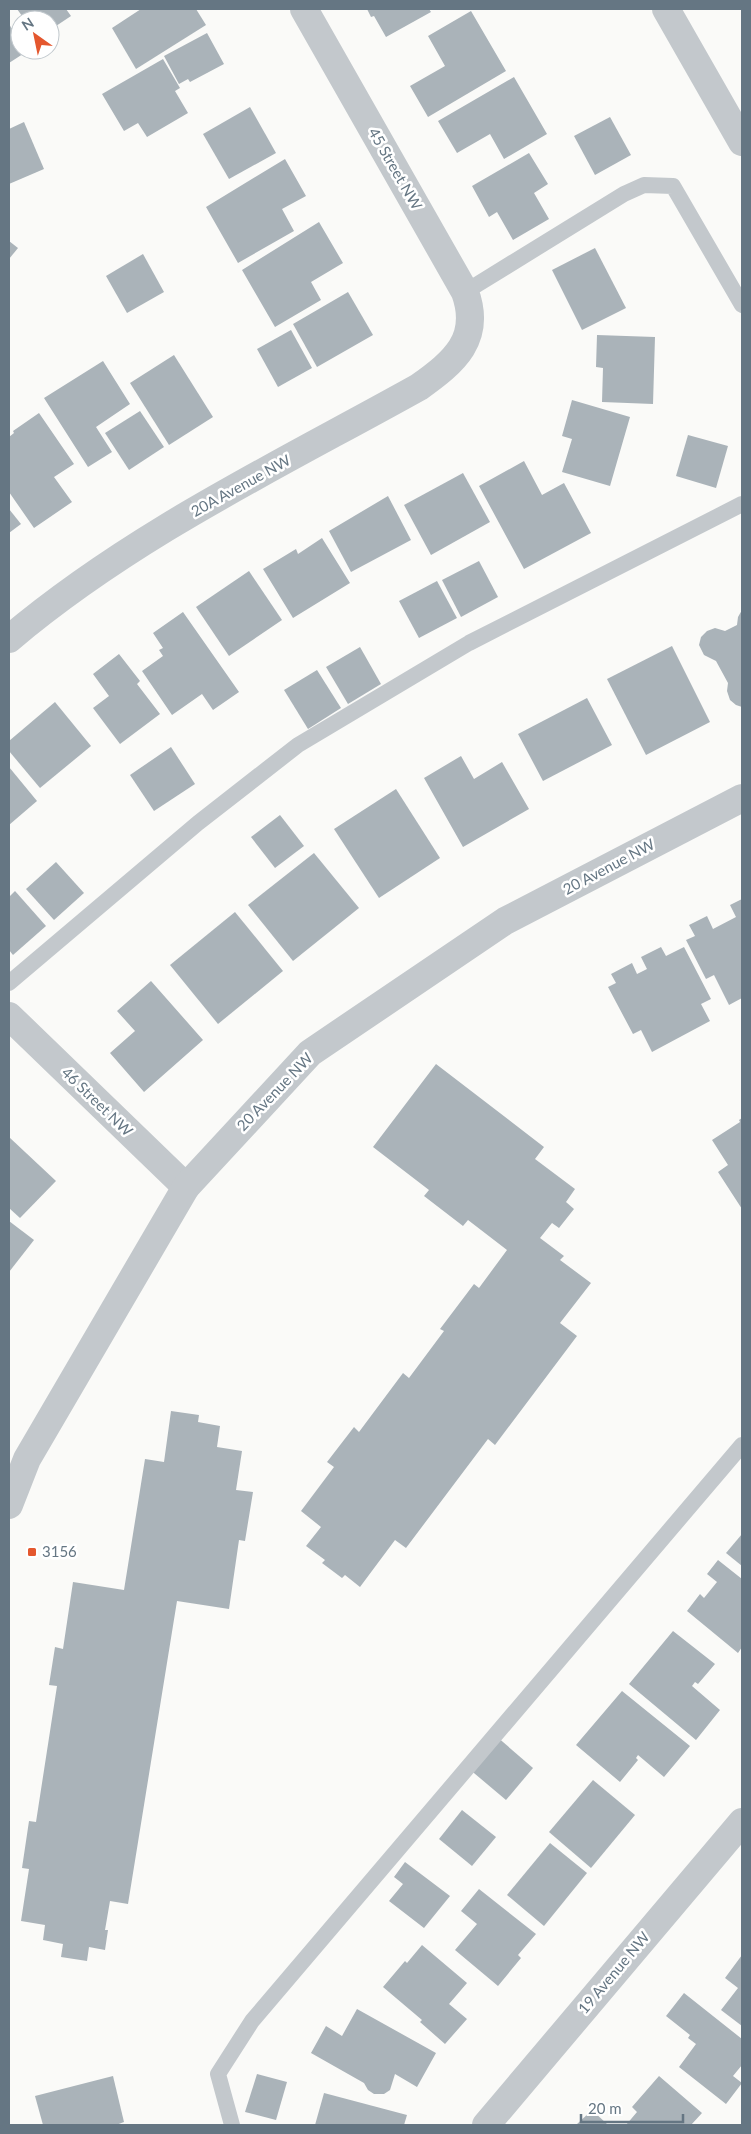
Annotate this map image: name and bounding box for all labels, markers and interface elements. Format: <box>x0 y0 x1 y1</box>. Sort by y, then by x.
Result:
north arrow <box>10 10 60 60</box>
text: N <box>18 14 37 34</box>
street label: 45 Street NW <box>365 124 427 213</box>
street label: 20A Avenue NW <box>188 450 294 520</box>
street label: 20 Avenue NW <box>560 834 658 898</box>
street label: 20 Avenue NW <box>233 1048 316 1134</box>
street label: 46 Street NW <box>59 1063 137 1140</box>
place label: 3156 <box>42 1542 77 1560</box>
marker: 3156 <box>26 1546 38 1558</box>
street label: 19 Avenue NW <box>574 1927 653 2017</box>
scale bar <box>581 2092 684 2124</box>
text: 20 m <box>588 2099 622 2117</box>

